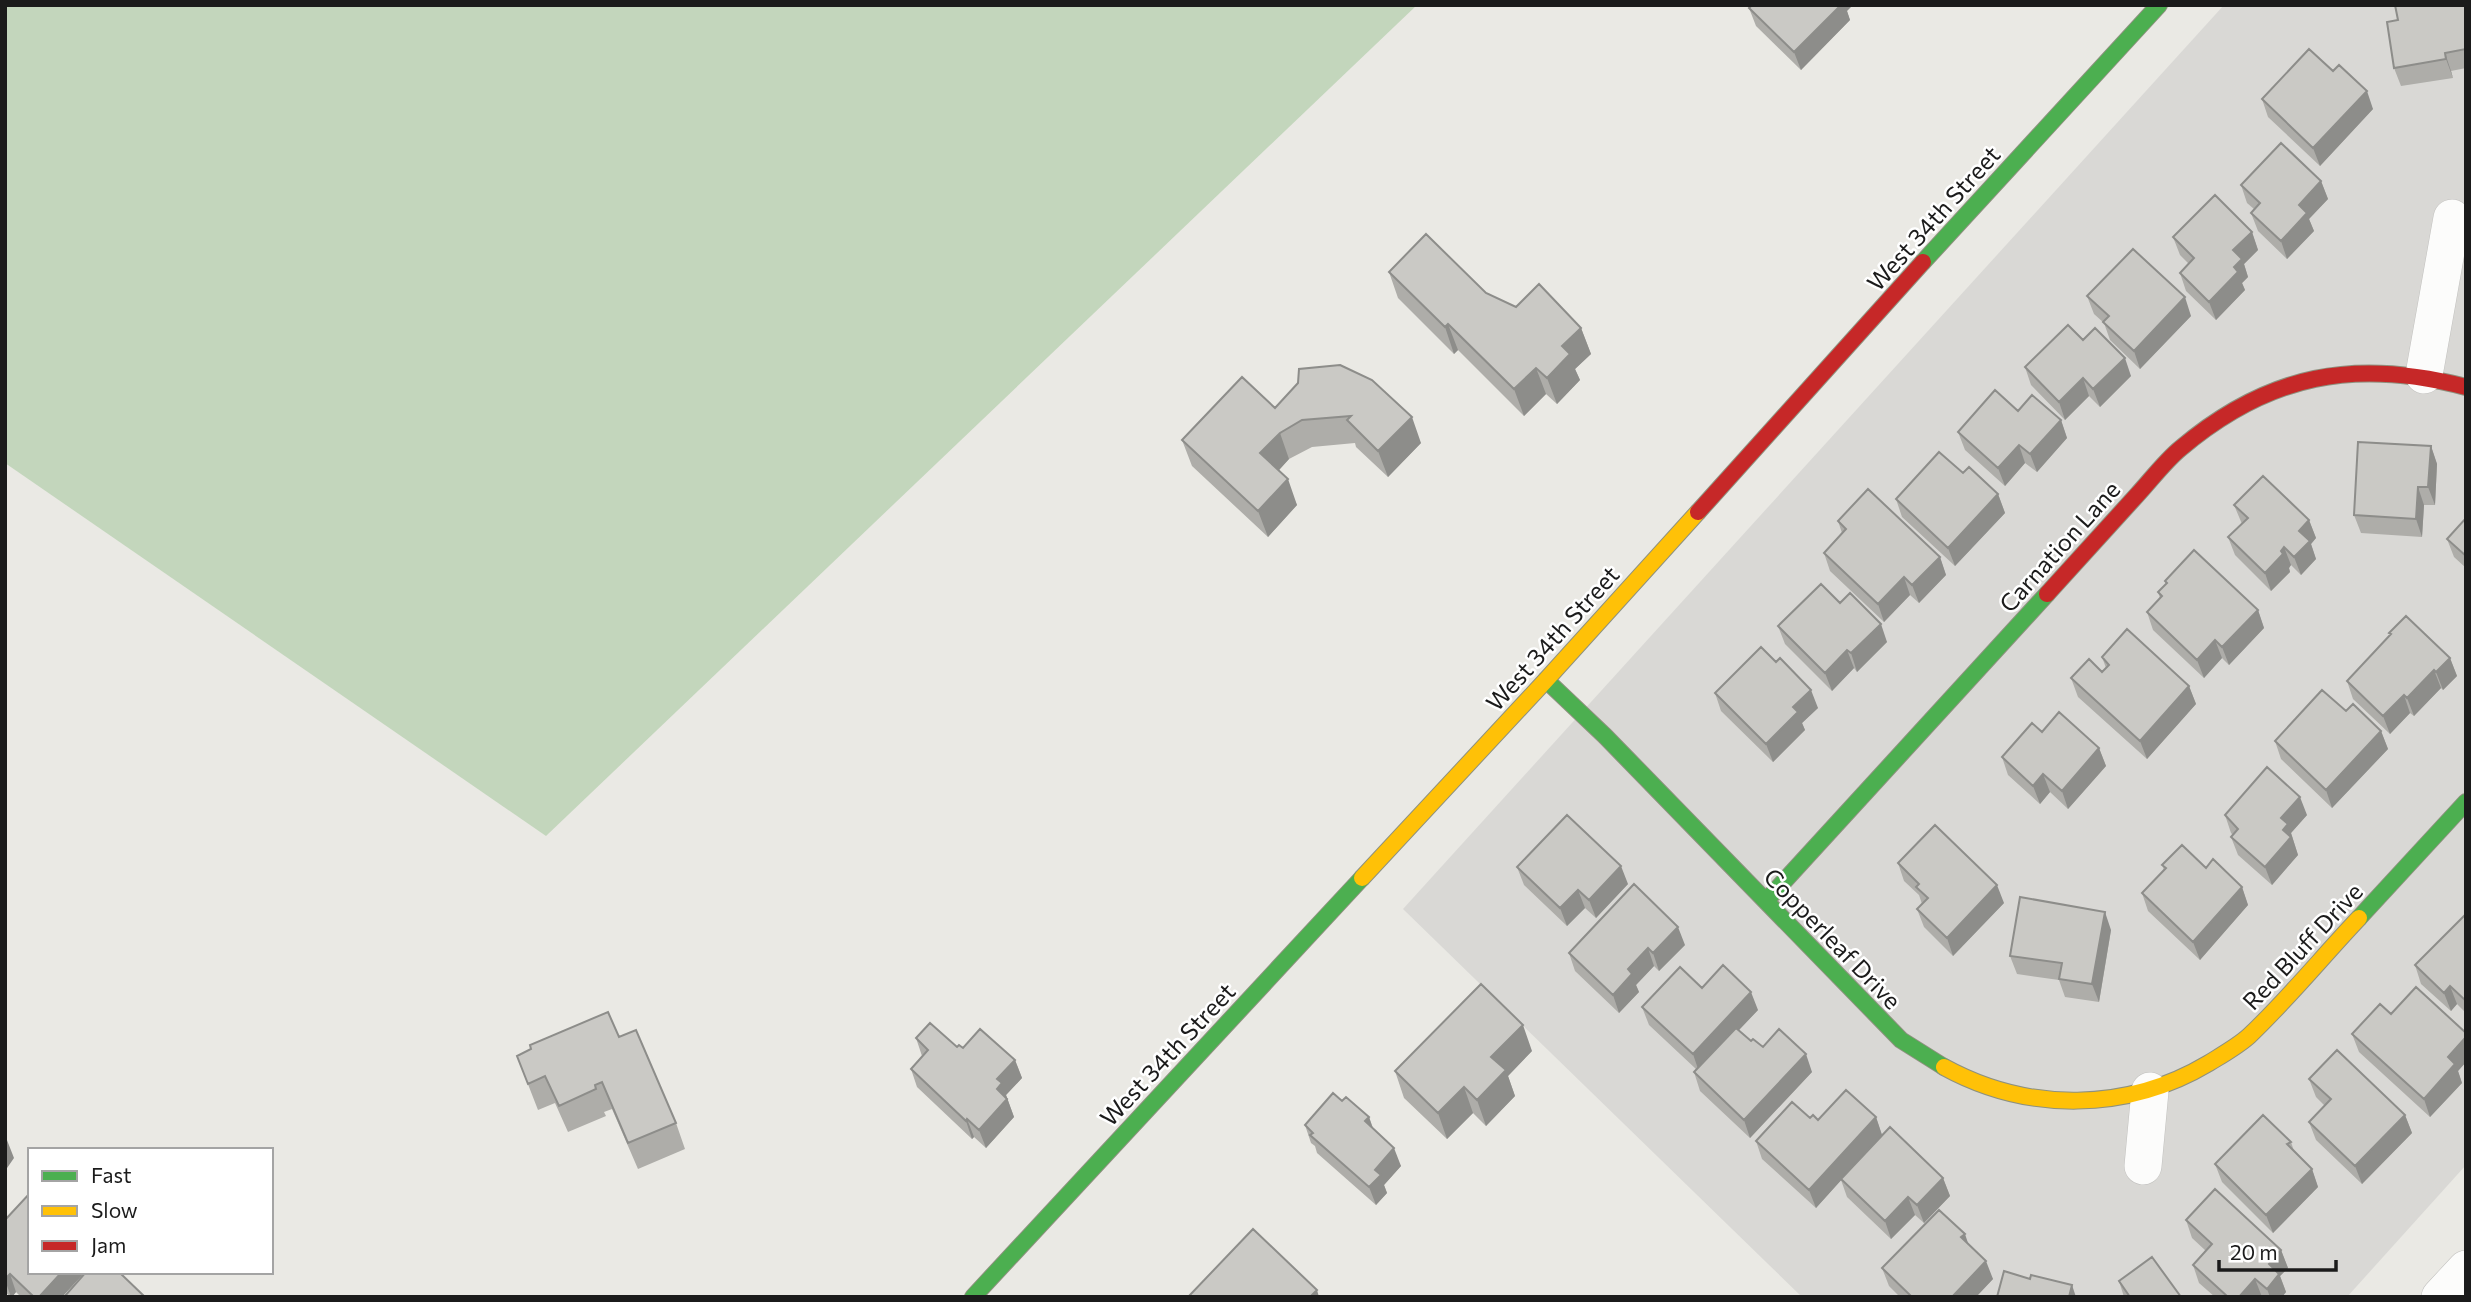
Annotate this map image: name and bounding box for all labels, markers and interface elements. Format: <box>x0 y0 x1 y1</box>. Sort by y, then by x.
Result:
street label: West 34th Street <box>1860 139 2006 296</box>
street label: Carnation Lane <box>1993 475 2125 617</box>
street label: West 34th Street <box>1479 559 1625 716</box>
street label: Copperleaf Drive <box>1758 861 1908 1015</box>
street label: Red Bluff Drive <box>2236 877 2368 1015</box>
street label: West 34th Street <box>1093 976 1241 1131</box>
legend <box>28 1148 273 1274</box>
text: Fast <box>91 1162 132 1187</box>
text: Slow <box>91 1197 138 1222</box>
scale bar <box>2219 1228 2336 1272</box>
text: Jam <box>91 1232 126 1257</box>
text: 20 m <box>2230 1239 2278 1264</box>

